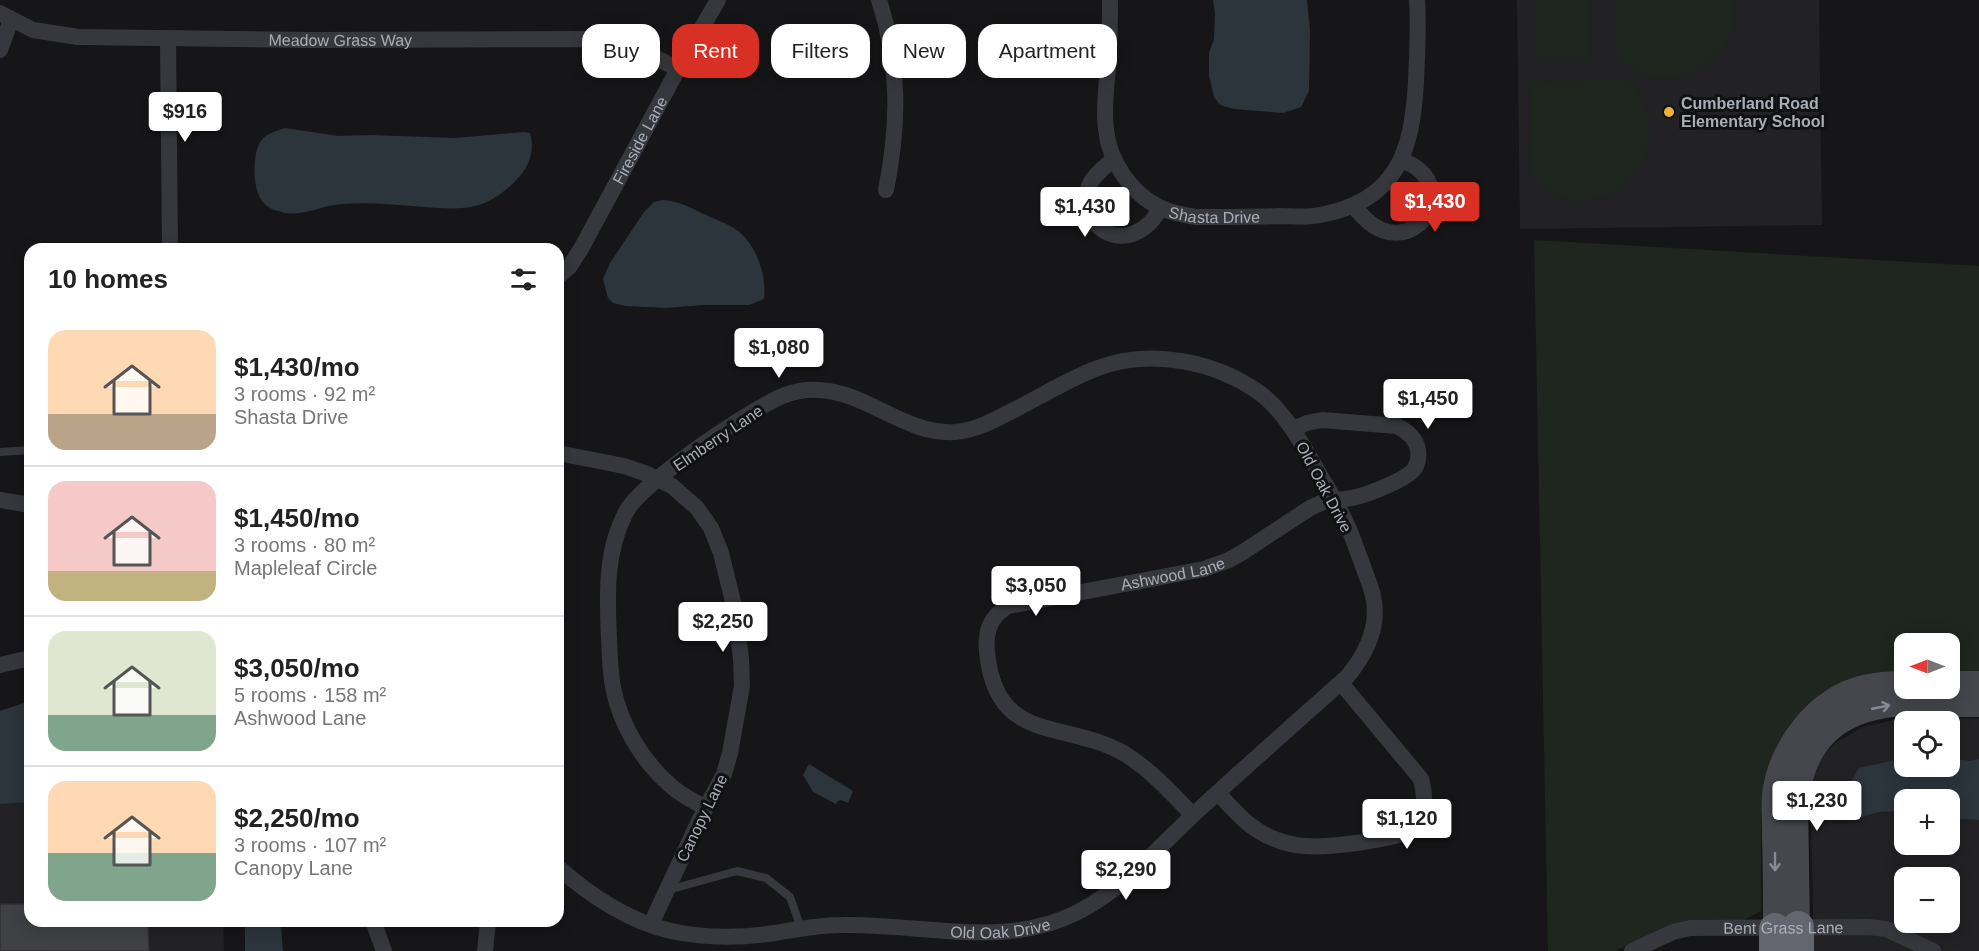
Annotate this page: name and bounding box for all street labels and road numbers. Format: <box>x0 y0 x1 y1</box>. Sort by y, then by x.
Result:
street label: Meadow Grass Way <box>268 31 412 49</box>
street label: Fireside Lane <box>609 93 670 187</box>
street label: Shasta Drive <box>1167 203 1260 226</box>
street label: Elmberry Lane <box>670 402 766 474</box>
street label: Old Oak Drive <box>1293 439 1355 535</box>
street label: Ashwood Lane <box>1119 554 1227 593</box>
street label: Canopy Lane <box>673 771 731 865</box>
street label: Old Oak Drive <box>950 915 1052 941</box>
street label: Bent Grass Lane <box>1723 919 1844 936</box>

